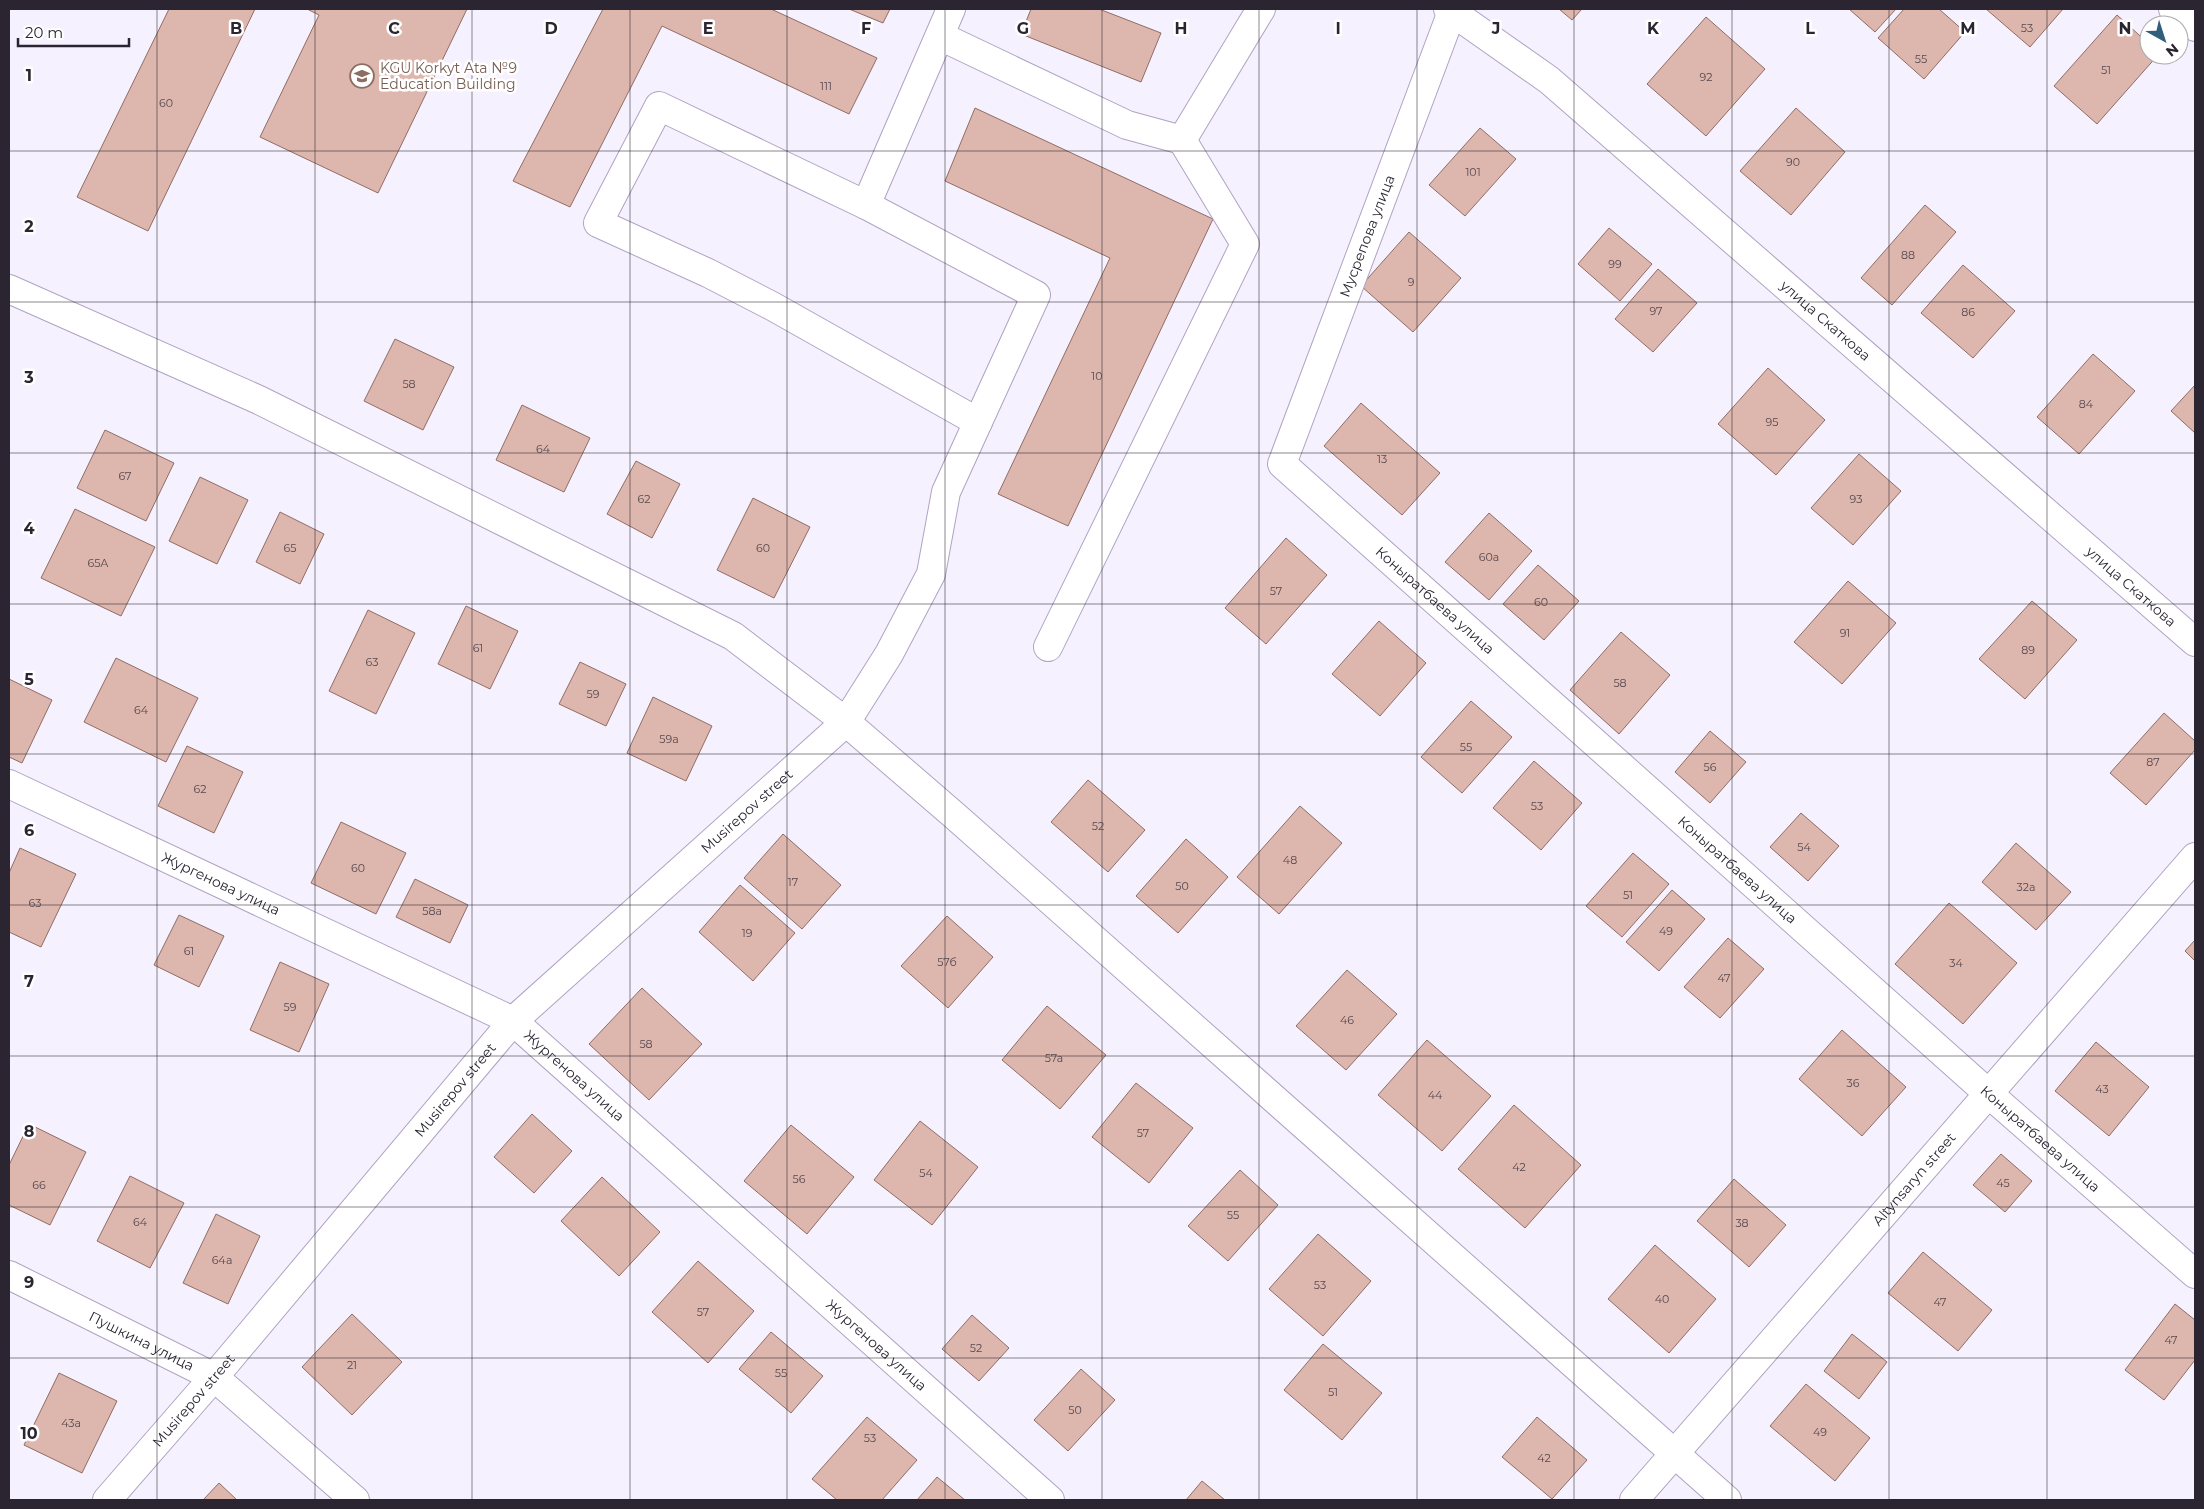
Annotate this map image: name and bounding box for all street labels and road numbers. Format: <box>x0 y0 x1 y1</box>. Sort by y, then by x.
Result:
street label: Мусрепова улица <box>1335 172 1399 300</box>
street label: улица Скаткова <box>1776 276 1874 365</box>
street label: улица Скаткова <box>2082 542 2180 631</box>
street label: Коныратбаева улица <box>1372 543 1498 658</box>
street label: Musirepov street <box>697 765 797 857</box>
street label: Коныратбаева улица <box>1674 812 1801 927</box>
street label: Жургенова улица <box>159 848 283 919</box>
street label: Жургенова улица <box>520 1026 628 1125</box>
street label: Musirepov street <box>411 1039 500 1141</box>
street label: Коныратбаева улица <box>1977 1082 2104 1196</box>
street label: Altynsaryn street <box>1869 1128 1960 1229</box>
street label: Жургенова улица <box>822 1296 930 1395</box>
street label: Пушкина улица <box>86 1307 197 1375</box>
street label: Musirepov street <box>148 1350 239 1451</box>

